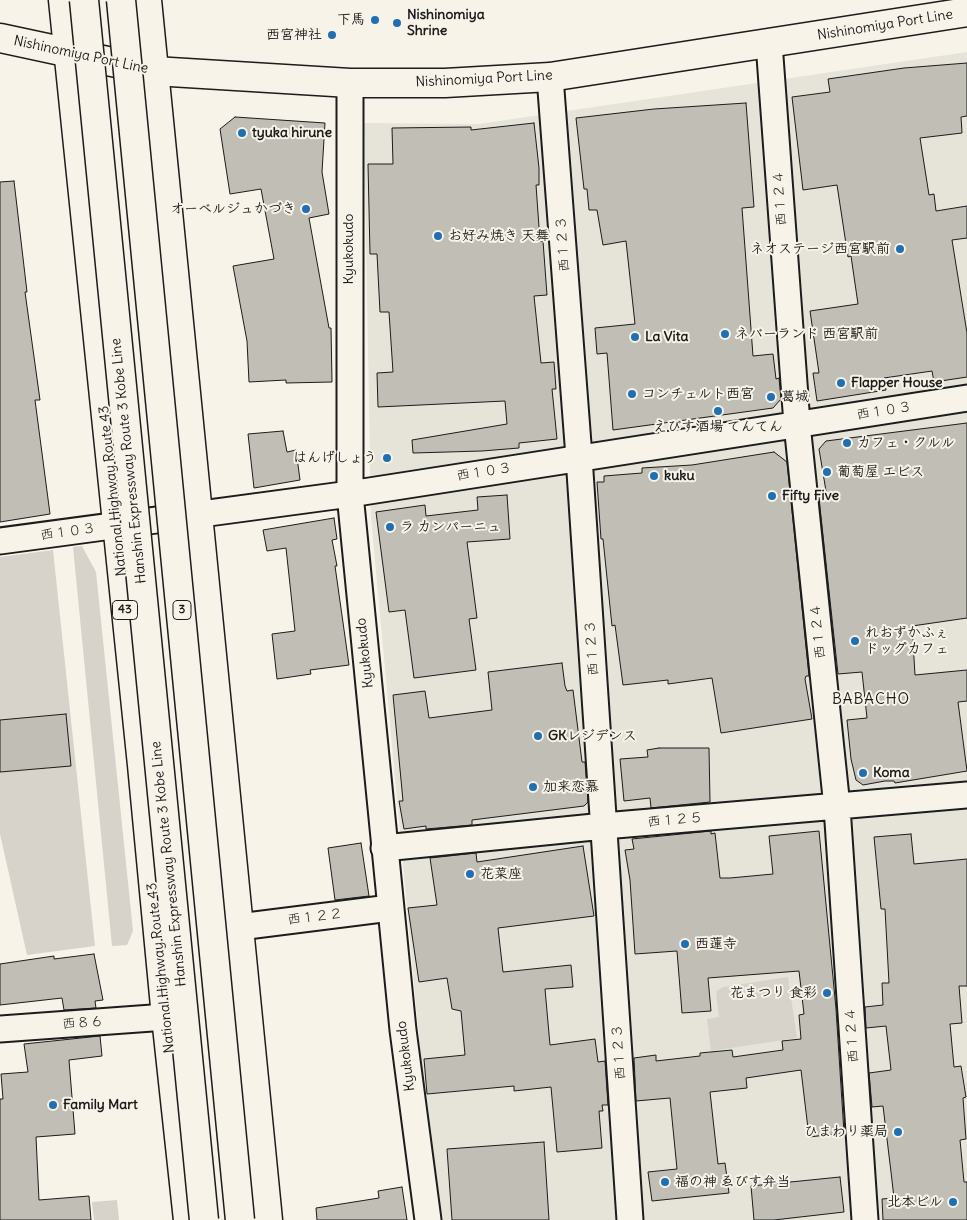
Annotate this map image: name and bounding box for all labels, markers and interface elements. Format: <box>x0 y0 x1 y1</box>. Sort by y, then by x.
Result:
street label: Nishinomiya Port Line <box>816 6 954 44</box>
place label: Nishinomiya Shrine <box>407 7 485 40</box>
place label: 下馬 <box>337 12 365 28</box>
marker: 下馬 <box>369 14 381 26</box>
marker: Nishinomiya Shrine <box>391 17 403 29</box>
place label: 西宮神社 <box>266 27 322 43</box>
marker: 西宮神社 <box>326 29 338 41</box>
street label: Nishinomiya Port Line <box>12 33 150 77</box>
street label: Nishinomiya Port Line <box>415 67 553 91</box>
place label: tyuka hirune <box>252 125 332 141</box>
marker: tyuka hirune <box>236 127 248 139</box>
street label: 西１２４ <box>770 169 790 227</box>
place label: オーベルジュかづき <box>170 201 296 217</box>
marker: オーベルジュかづき <box>300 203 312 215</box>
street label: Kyukokudo <box>341 214 357 284</box>
street label: 西１２３ <box>553 215 573 273</box>
place label: お好み焼き 天舞 <box>448 228 549 244</box>
marker: お好み焼き 天舞 <box>432 230 444 242</box>
place label: ネオステージ西宮駅前 <box>750 241 890 257</box>
marker: ネオステージ西宮駅前 <box>894 243 906 255</box>
place label: ネバーランド 西宮駅前 <box>735 326 878 342</box>
marker: ネバーランド 西宮駅前 <box>719 328 731 340</box>
place label: La Vita <box>645 329 688 345</box>
marker: La Vita <box>629 331 641 343</box>
street label: Hanshin Expressway Route 3 Kobe Line <box>108 337 150 585</box>
place label: Flapper House <box>851 375 943 391</box>
marker: Flapper House <box>835 377 847 389</box>
place label: コンチェルト西宮 <box>642 386 754 402</box>
marker: コンチェルト西宮 <box>626 388 638 400</box>
place label: 葛城 <box>781 389 809 405</box>
marker: 葛城 <box>765 391 777 403</box>
street label: 西１０３ <box>855 398 913 424</box>
street label: National Highway Route 43 <box>96 405 130 577</box>
marker: えびす酒場 てんてん <box>712 405 724 417</box>
place label: えびす酒場 てんてん <box>653 419 783 435</box>
place label: カフェ・クルル <box>857 435 955 451</box>
marker: カフェ・クルル <box>841 437 853 449</box>
place label: はんげしょう <box>293 450 377 466</box>
marker: はんげしょう <box>381 452 393 464</box>
street label: 西１０３ <box>455 459 513 485</box>
place label: 葡萄屋 エビス <box>837 464 924 480</box>
marker: 葡萄屋 エビス <box>821 466 833 478</box>
place label: kuku <box>664 468 695 484</box>
marker: kuku <box>648 470 660 482</box>
place label: Fifty Five <box>782 488 839 504</box>
marker: Fifty Five <box>766 490 778 502</box>
place label: ラ カンパーニュ <box>400 519 501 535</box>
street label: 西１０３ <box>39 520 97 544</box>
marker: ラ カンパーニュ <box>384 521 396 533</box>
road number: 43 <box>112 600 138 620</box>
road number: 3 <box>173 600 191 620</box>
street label: 西１２４ <box>807 602 829 660</box>
street label: Kyukokudo <box>353 617 377 689</box>
street label: 西１２３ <box>582 619 602 677</box>
place label: れおずかふぇ ドッグカフェ <box>865 625 949 658</box>
marker: れおずかふぇ ドッグカフェ <box>849 635 861 647</box>
district label: BABACHO <box>831 691 911 709</box>
place label: GKレジデンス <box>548 728 637 744</box>
marker: GKレジデンス <box>532 730 544 742</box>
street label: Hanshin Expressway Route 3 Kobe Line <box>148 740 190 988</box>
place label: Koma <box>873 765 910 781</box>
marker: Koma <box>857 767 869 779</box>
place label: 加来恋慕 <box>543 779 599 795</box>
marker: 加来恋慕 <box>527 781 539 793</box>
street label: 西１２５ <box>646 809 704 831</box>
place label: 花菜座 <box>480 866 522 882</box>
marker: 花菜座 <box>464 868 476 880</box>
street label: National Highway Route 43 <box>144 882 178 1054</box>
street label: 西１２２ <box>286 905 344 929</box>
place label: 西蓮寺 <box>695 936 737 952</box>
marker: 西蓮寺 <box>679 938 691 950</box>
place label: 花まつり 食彩 <box>730 985 817 1001</box>
marker: 花まつり 食彩 <box>821 987 833 999</box>
street label: 西１２４ <box>842 1006 862 1064</box>
street label: 西８６ <box>61 1013 105 1033</box>
street label: Kyukokudo <box>393 1020 419 1092</box>
street label: 西１２３ <box>609 1023 629 1081</box>
place label: Family Mart <box>63 1097 138 1113</box>
marker: Family Mart <box>47 1099 59 1111</box>
place label: ひまわり薬局 <box>804 1124 888 1140</box>
marker: ひまわり薬局 <box>892 1126 904 1138</box>
place label: 福の神 ゑびす弁当 <box>675 1174 790 1190</box>
marker: 福の神 ゑびす弁当 <box>659 1176 671 1188</box>
place label: 北本ビル <box>887 1194 943 1210</box>
marker: 北本ビル <box>947 1196 959 1208</box>

